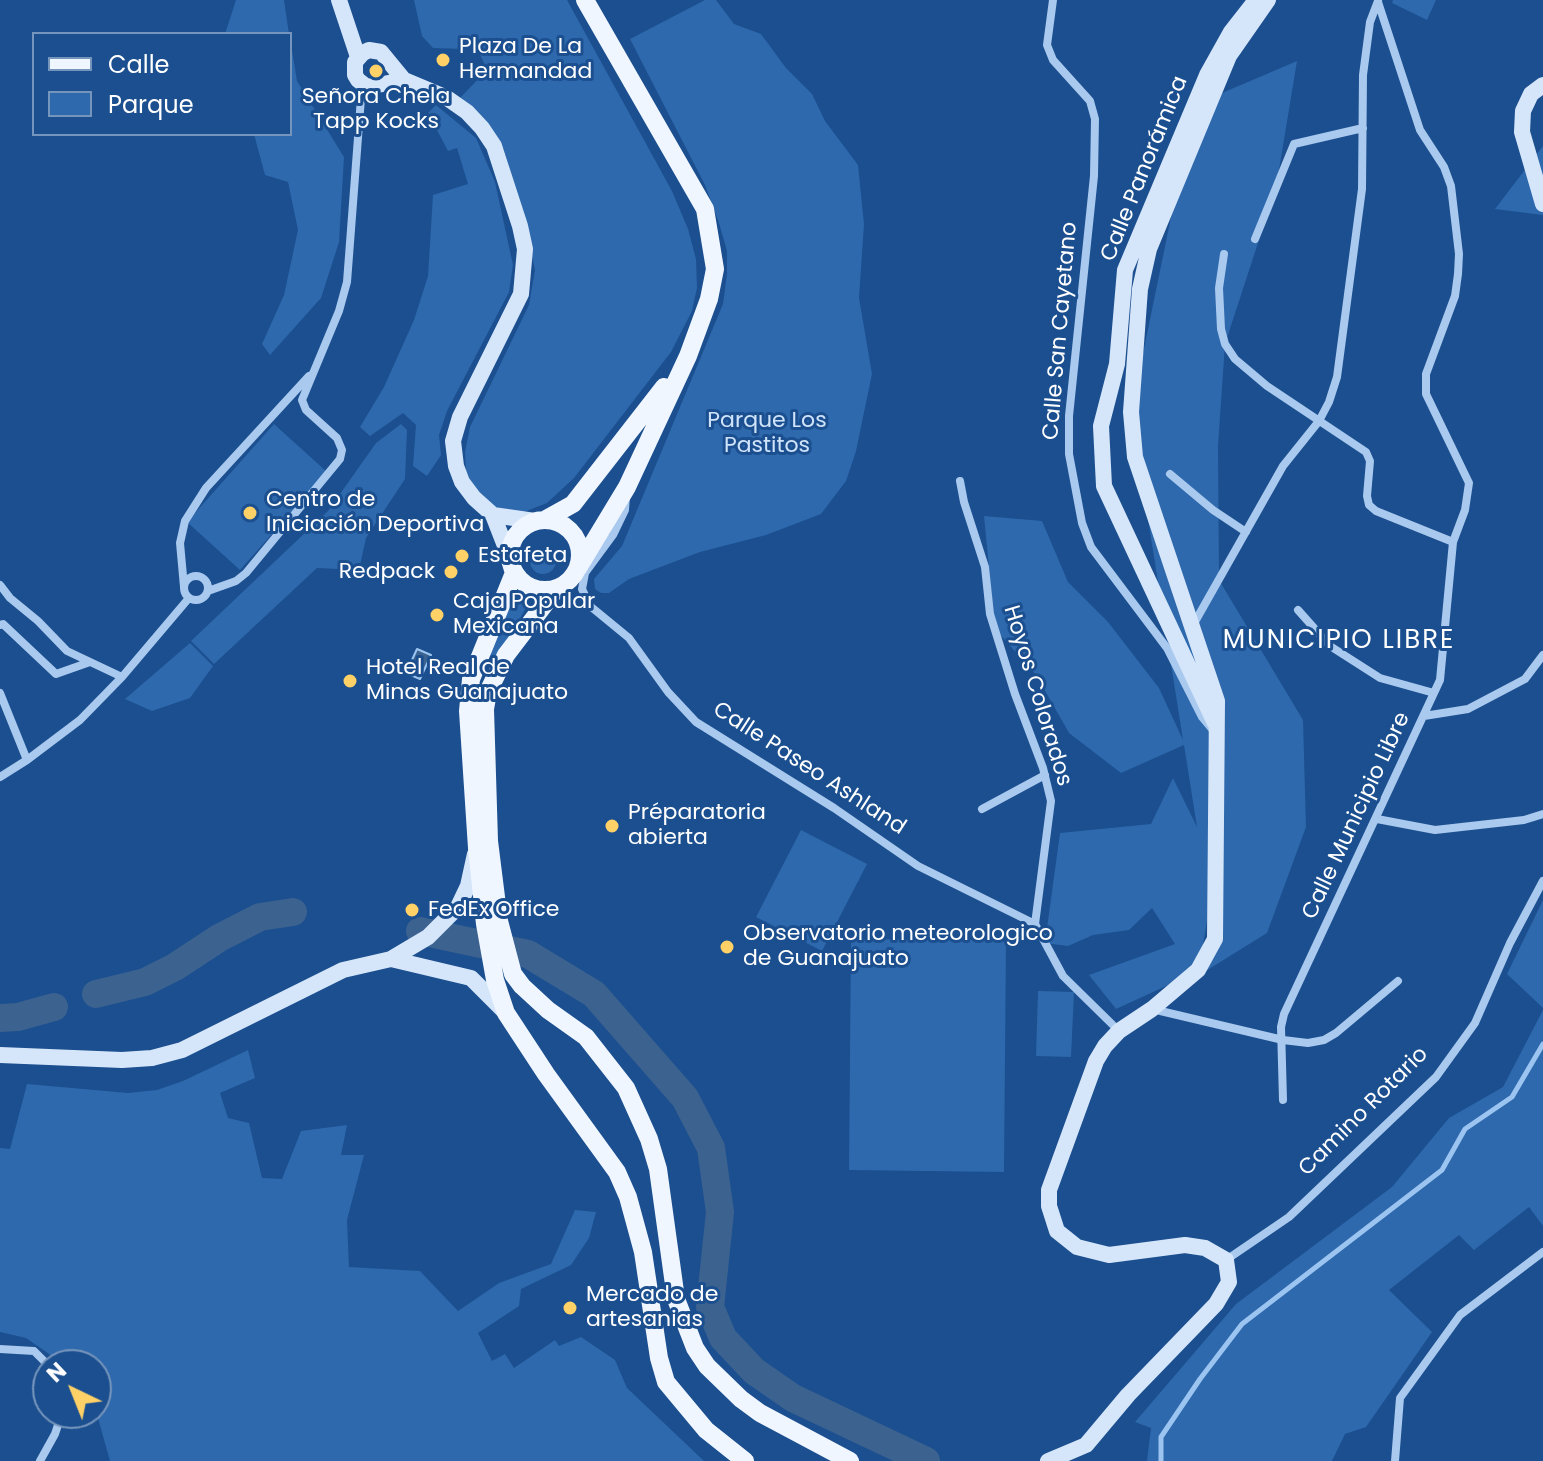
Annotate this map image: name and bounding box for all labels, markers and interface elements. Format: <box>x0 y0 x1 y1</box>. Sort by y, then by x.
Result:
legend <box>32 32 292 136</box>
place label: Plaza De La Hermandad <box>459 34 592 86</box>
text: Calle <box>108 48 169 81</box>
marker: Plaza De La Hermandad <box>434 51 452 69</box>
marker: Señora Chela Tapp Kocks <box>367 62 385 80</box>
street label: Calle Panorámica <box>1096 73 1194 265</box>
place label: Señora Chela Tapp Kocks <box>302 84 450 136</box>
text: Parque <box>108 88 194 121</box>
street label: Calle San Cayetano <box>1038 221 1084 441</box>
park label: Parque Los Pastitos <box>707 408 827 460</box>
place label: Centro de Iniciación Deportiva <box>266 487 484 538</box>
marker: Centro de Iniciación Deportiva <box>241 504 259 522</box>
place label: Estafeta <box>478 543 567 569</box>
marker: Estafeta <box>453 547 471 565</box>
place label: Redpack <box>339 559 435 585</box>
marker: Redpack <box>442 563 460 581</box>
place label: Caja Popular Mexicana <box>453 589 595 640</box>
street label: Hoyos Colorados <box>997 603 1077 789</box>
marker: Caja Popular Mexicana <box>428 606 446 624</box>
district label: MUNICIPIO LIBRE <box>1223 625 1455 657</box>
place label: Hotel Real de Minas Guanajuato <box>366 655 568 706</box>
marker: Hotel Real de Minas Guanajuato <box>341 672 359 690</box>
street label: Calle Paseo Ashland <box>708 697 910 841</box>
street label: Calle Municipio Libre <box>1297 708 1417 924</box>
place label: Préparatoria abierta <box>628 800 766 852</box>
marker: Préparatoria abierta <box>603 817 621 835</box>
place label: FedEx Office <box>428 897 559 923</box>
marker: FedEx Office <box>403 901 421 919</box>
place label: Observatorio meteorologico de Guanajuato <box>743 921 1053 972</box>
marker: Observatorio meteorologico de Guanajuato <box>718 938 736 956</box>
street label: Camino Rotario <box>1294 1042 1434 1182</box>
place label: Mercado de artesanias <box>586 1282 718 1334</box>
marker: Mercado de artesanias <box>561 1299 579 1317</box>
north arrow <box>32 1349 112 1429</box>
text: N <box>40 1356 73 1390</box>

